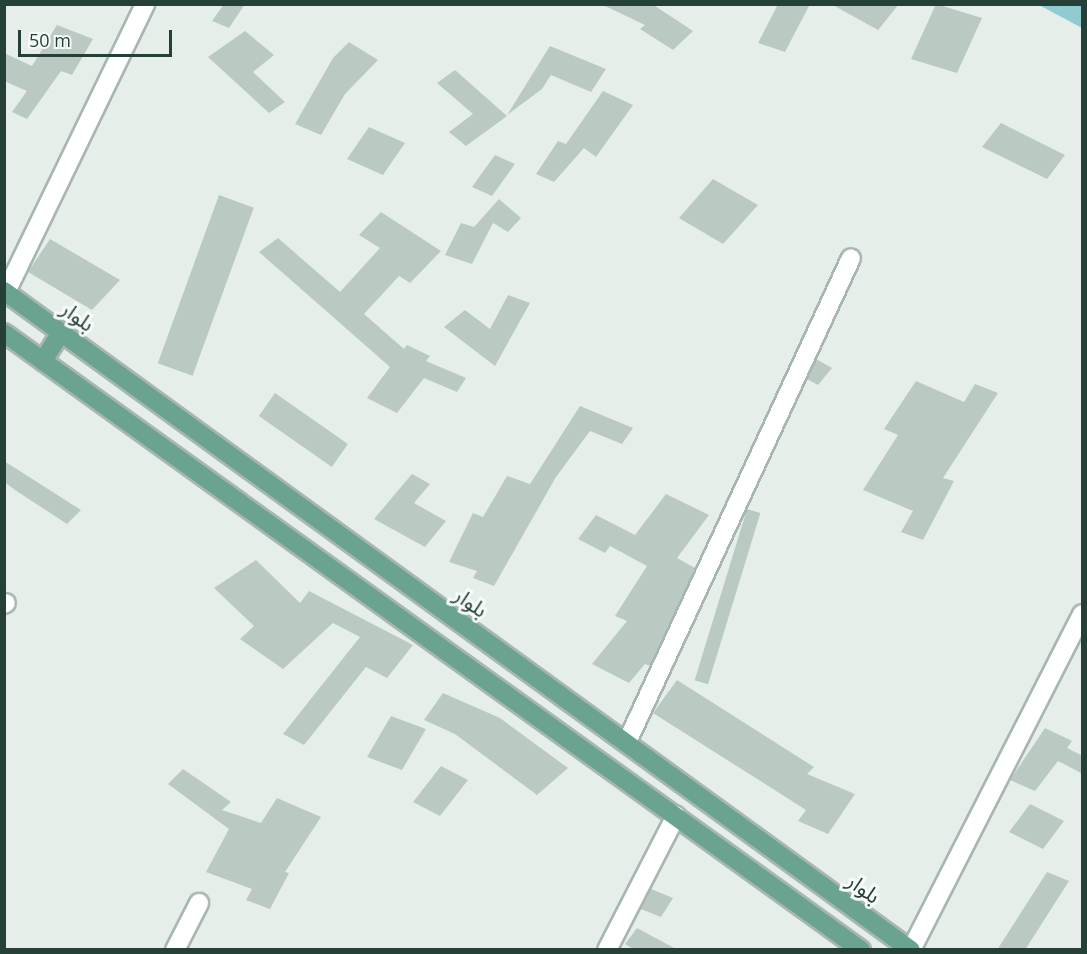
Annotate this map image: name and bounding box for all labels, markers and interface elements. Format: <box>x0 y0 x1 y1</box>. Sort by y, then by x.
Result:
scale bar <box>21 18 176 56</box>
text: 50 m <box>29 28 71 52</box>
street label: بلوار <box>57 296 99 336</box>
street label: بلوار <box>450 582 492 622</box>
street label: بلوار <box>843 868 885 908</box>

